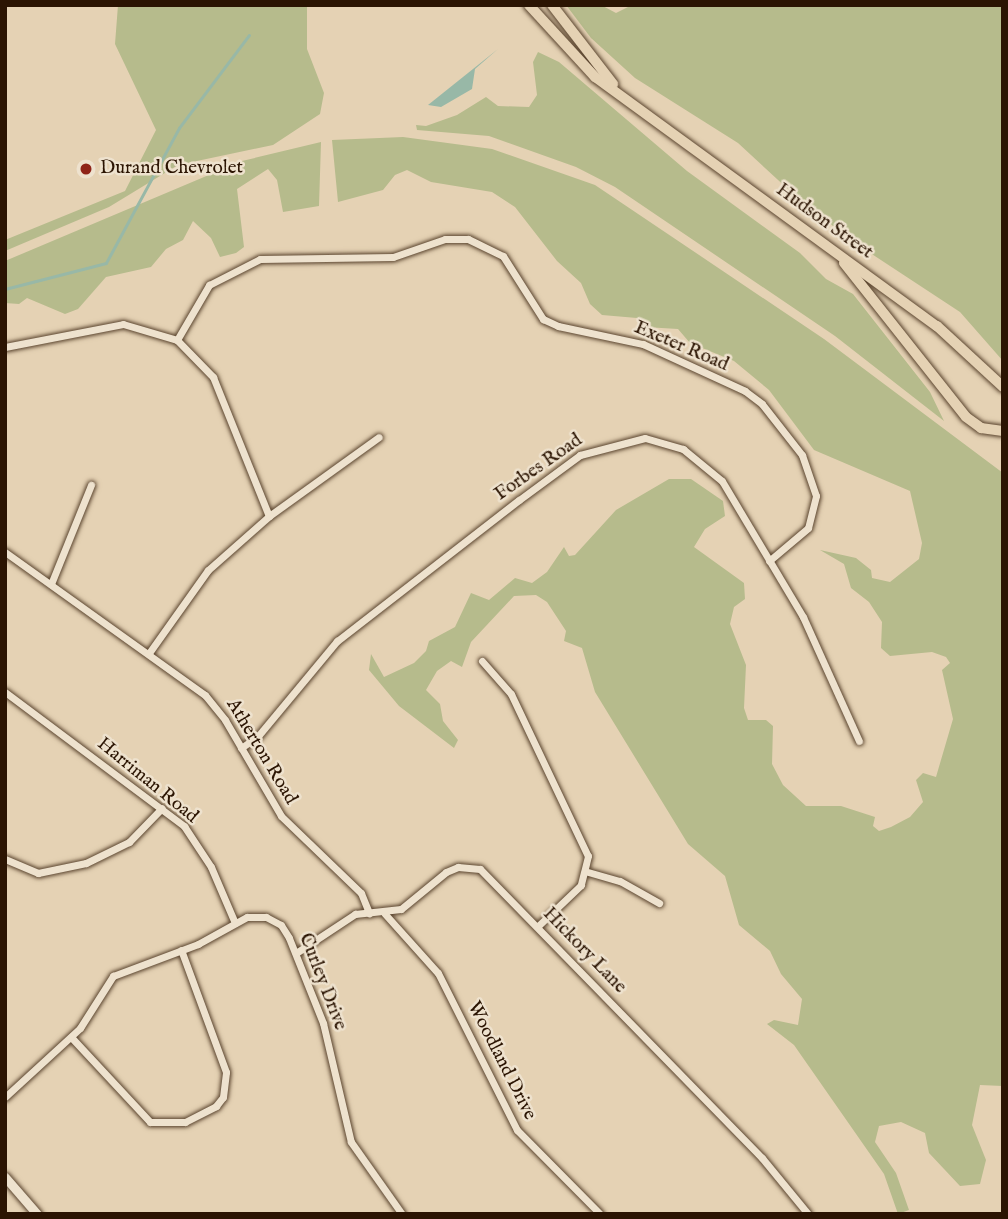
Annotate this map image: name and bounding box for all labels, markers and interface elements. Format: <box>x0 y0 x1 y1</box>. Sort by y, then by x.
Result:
place label: Durand Chevrolet <box>100 158 243 180</box>
marker: Durand Chevrolet <box>78 161 94 177</box>
street label: Hudson Street <box>771 179 877 265</box>
street label: Exeter Road <box>630 317 732 377</box>
street label: Forbes Road <box>491 429 587 507</box>
street label: Atherton Road <box>221 695 301 809</box>
street label: Harriman Road <box>92 733 202 829</box>
street label: Hickory Lane <box>537 903 631 999</box>
street label: Curley Drive <box>293 930 351 1034</box>
street label: Woodland Drive <box>461 998 541 1124</box>

